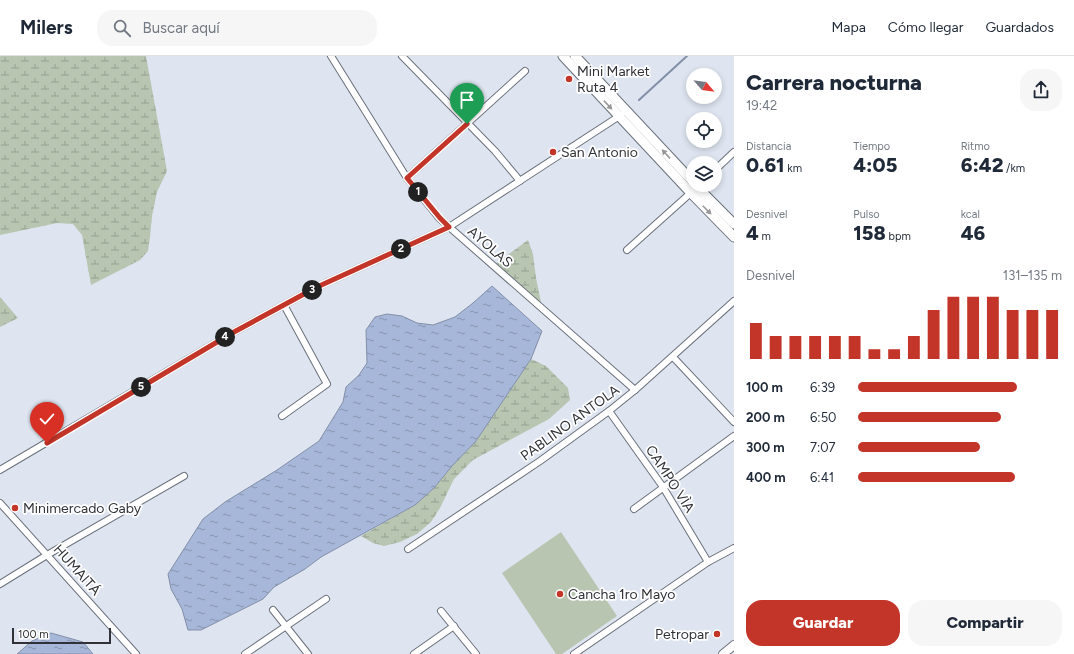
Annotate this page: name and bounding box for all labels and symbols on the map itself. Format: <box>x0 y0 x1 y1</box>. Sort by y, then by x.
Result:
place label: Mini Market Ruta 4 <box>577 63 650 96</box>
north arrow <box>686 68 722 104</box>
marker: Mini Market Ruta 4 <box>564 74 574 84</box>
pin <box>450 83 484 124</box>
one-way arrow <box>603 100 613 110</box>
place label: San Antonio <box>561 144 638 161</box>
marker: San Antonio <box>548 147 558 157</box>
one-way arrow <box>662 149 671 159</box>
pin: 1 <box>408 182 428 202</box>
one-way arrow <box>702 205 712 215</box>
street label: AYOLAS <box>464 223 516 271</box>
pin: 2 <box>391 239 411 259</box>
pin: 3 <box>302 280 322 300</box>
pin: 4 <box>215 327 235 347</box>
pin: 5 <box>131 377 151 397</box>
street label: PABLINO ANTOLA <box>517 381 623 465</box>
pin <box>30 402 64 443</box>
street label: CAMPO VÌA <box>642 442 698 516</box>
place label: Minimercado Gaby <box>23 500 142 517</box>
marker: Minimercado Gaby <box>10 503 20 513</box>
street label: HUMAITÁ <box>50 541 105 599</box>
place label: Cancha 1ro Mayo <box>568 586 675 603</box>
marker: Cancha 1ro Mayo <box>555 589 565 599</box>
scale bar <box>12 626 111 645</box>
place label: Petropar <box>655 626 709 643</box>
marker: Petropar <box>712 629 722 639</box>

